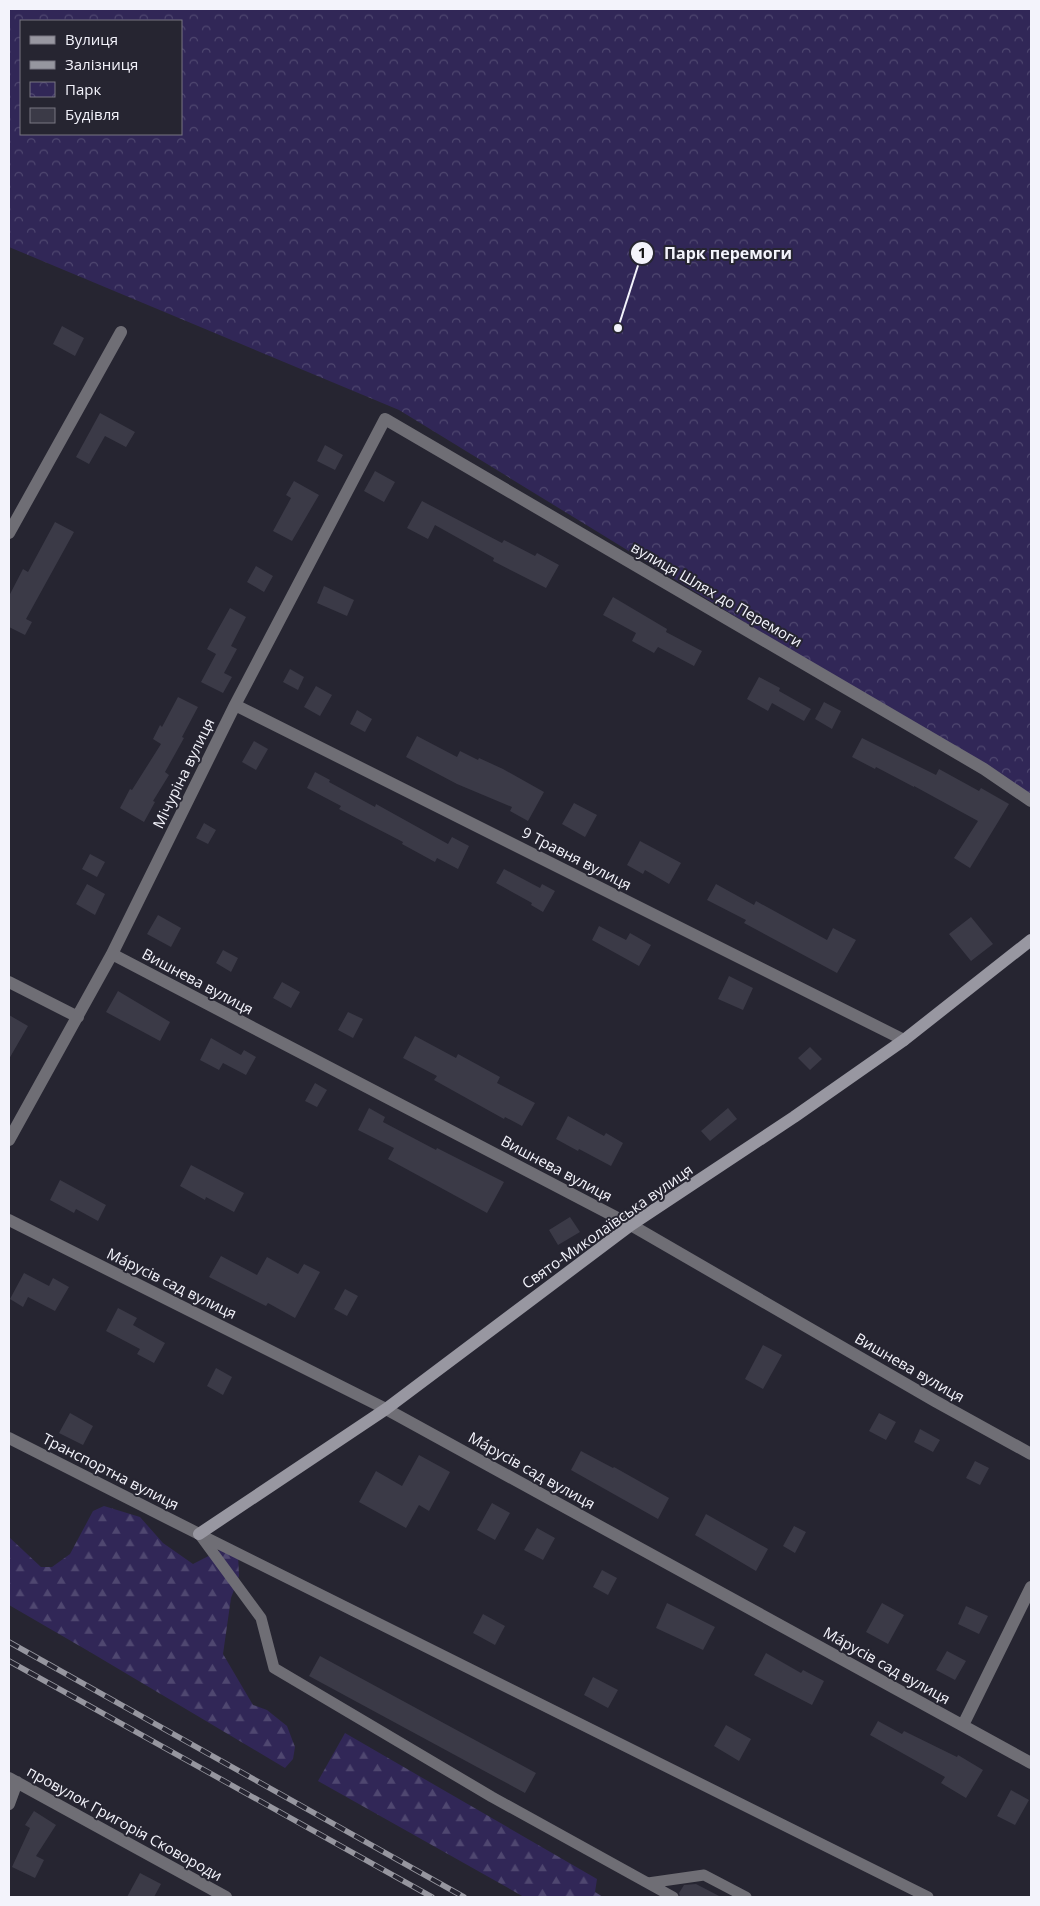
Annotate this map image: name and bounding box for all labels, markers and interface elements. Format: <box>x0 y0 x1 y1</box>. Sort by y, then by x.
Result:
legend <box>20 20 182 135</box>
text: Вулиця <box>65 29 118 49</box>
text: Залізниця <box>65 54 138 74</box>
text: Парк <box>65 79 101 99</box>
text: Будівля <box>65 104 120 124</box>
callout: Парк перемоги <box>629 238 802 269</box>
text: 1 <box>638 242 646 262</box>
text: Парк перемоги <box>664 242 792 264</box>
street label: вулиця Шлях до Перемоги <box>628 537 806 651</box>
street label: Мічуріна вулиця <box>148 714 218 832</box>
street label: 9 Травня вулиця <box>519 822 635 894</box>
street label: Вишнева вулиця <box>139 943 257 1019</box>
street label: Вишнева вулиця <box>498 1130 616 1206</box>
street label: Свято-Миколаївська вулиця <box>518 1159 696 1293</box>
street label: Мáрусів сад вулиця <box>104 1243 240 1323</box>
street label: Вишнева вулиця <box>852 1328 968 1406</box>
street label: Мáрусів сад вулиця <box>465 1427 599 1513</box>
street label: Транспортна вулиця <box>39 1428 183 1514</box>
street label: Мáрусів сад вулиця <box>820 1622 954 1708</box>
street label: провулок Григорія Сковороди <box>24 1761 226 1885</box>

